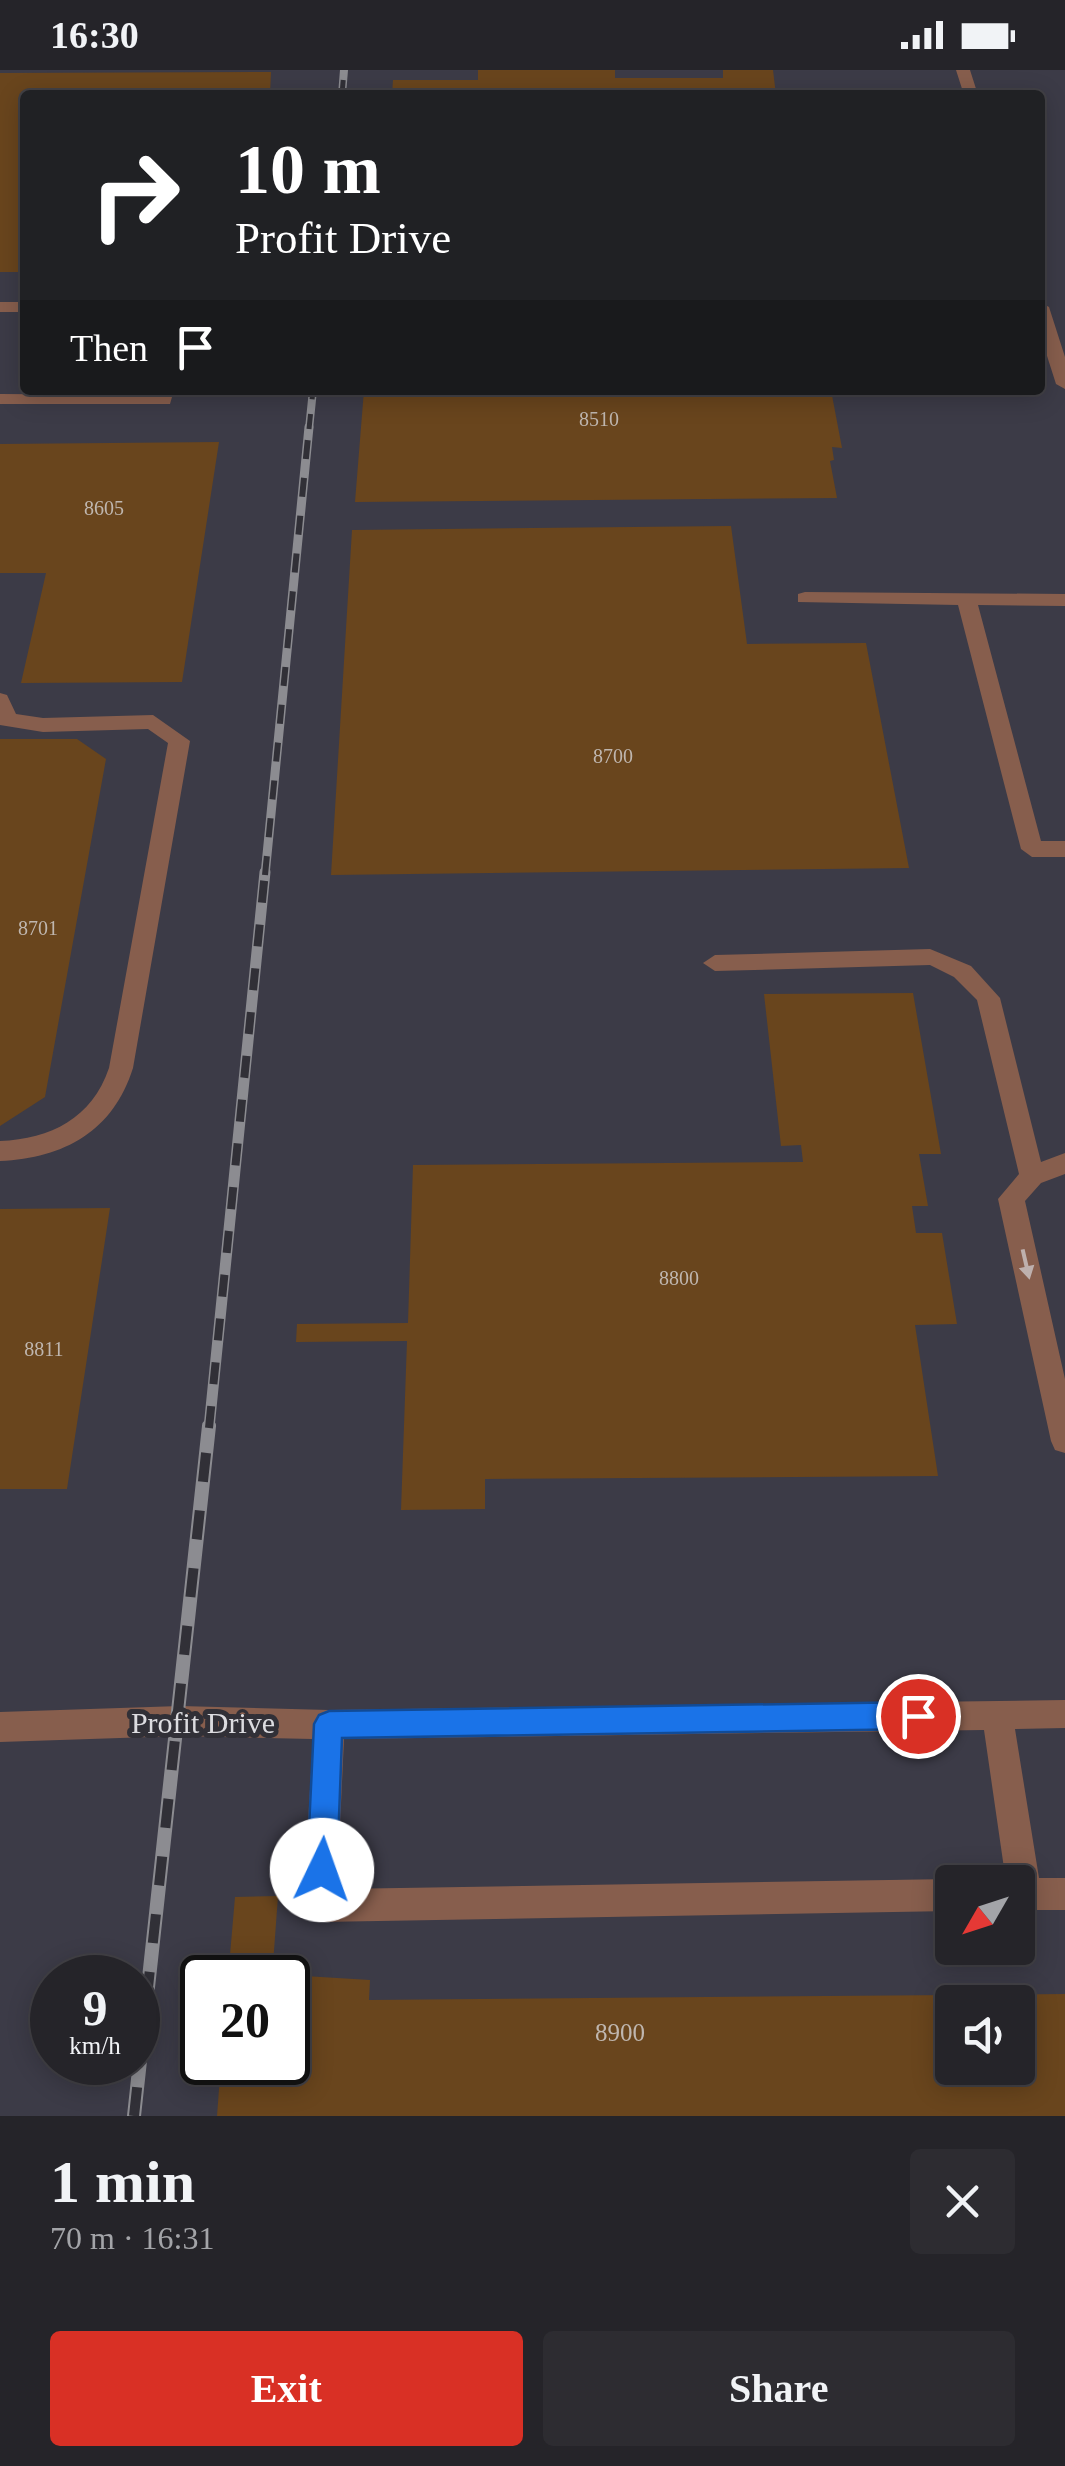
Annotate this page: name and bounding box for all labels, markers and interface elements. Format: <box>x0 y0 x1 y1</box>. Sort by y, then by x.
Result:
text: 16:30 <box>50 14 139 56</box>
icon: right <box>70 130 200 260</box>
text: 10 m <box>235 131 381 208</box>
text: Profit Drive <box>235 213 451 263</box>
icon: arrive <box>168 320 223 375</box>
text: Then <box>70 327 148 369</box>
house number: 8510 <box>579 408 619 430</box>
house number: 8605 <box>84 497 124 519</box>
house number: 8700 <box>593 745 633 767</box>
house number: 8701 <box>18 917 58 939</box>
one-way arrow <box>1019 1249 1034 1280</box>
house number: 8800 <box>659 1267 699 1289</box>
house number: 8811 <box>24 1338 64 1360</box>
pin <box>876 1674 961 1759</box>
icon: arrive <box>891 1689 946 1744</box>
street label: Profit Drive <box>131 1706 275 1739</box>
position arrow <box>270 1818 374 1922</box>
north arrow <box>935 1865 1035 1965</box>
map controls <box>935 1865 1035 2085</box>
speed limit sign: 20 <box>180 1955 310 2085</box>
text: 9 <box>83 1980 108 2036</box>
button: sound <box>935 1985 1035 2085</box>
house number: 8900 <box>595 2019 645 2046</box>
text: km/h <box>69 2032 121 2059</box>
text: 1 min <box>50 2149 195 2215</box>
button: close <box>910 2149 1015 2254</box>
text: 70 m · 16:31 <box>50 2220 214 2256</box>
button: Exit <box>50 2331 523 2446</box>
button: Share <box>543 2331 1015 2446</box>

